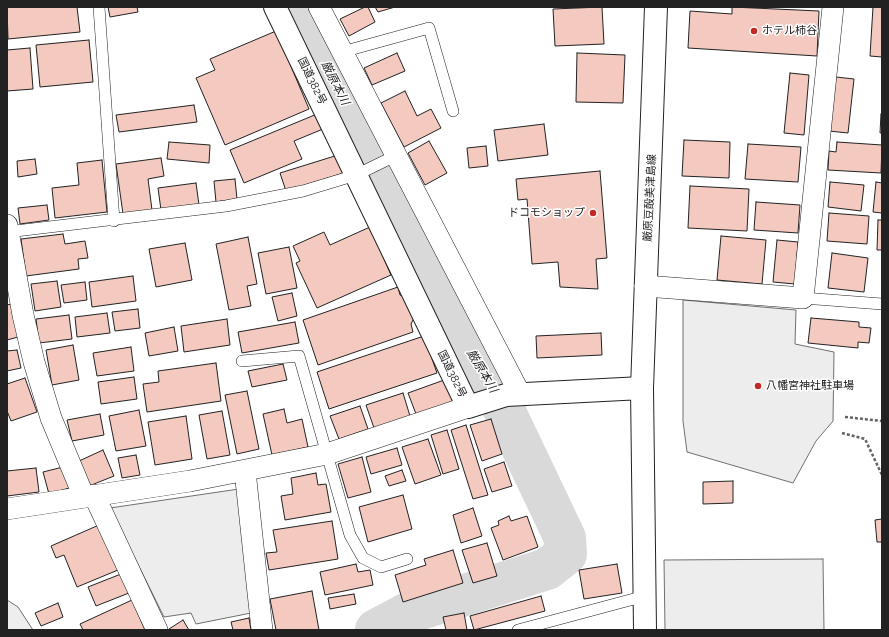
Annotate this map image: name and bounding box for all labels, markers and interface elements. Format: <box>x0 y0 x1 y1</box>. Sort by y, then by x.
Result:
place label: ホテル柿谷 <box>762 24 817 38</box>
marker: ホテル柿谷 <box>749 26 759 36</box>
street label: 国道382号 <box>295 55 329 107</box>
water label: 厳原本川 <box>318 58 352 108</box>
street label: 厳原豆酘美津島線 <box>641 154 659 242</box>
place label: ドコモショップ <box>508 206 585 220</box>
marker: ドコモショップ <box>588 208 598 218</box>
water label: 厳原本川 <box>463 347 501 395</box>
street label: 国道382号 <box>435 348 469 400</box>
place label: 八幡宮神社駐車場 <box>766 379 854 393</box>
marker: 八幡宮神社駐車場 <box>753 381 763 391</box>

